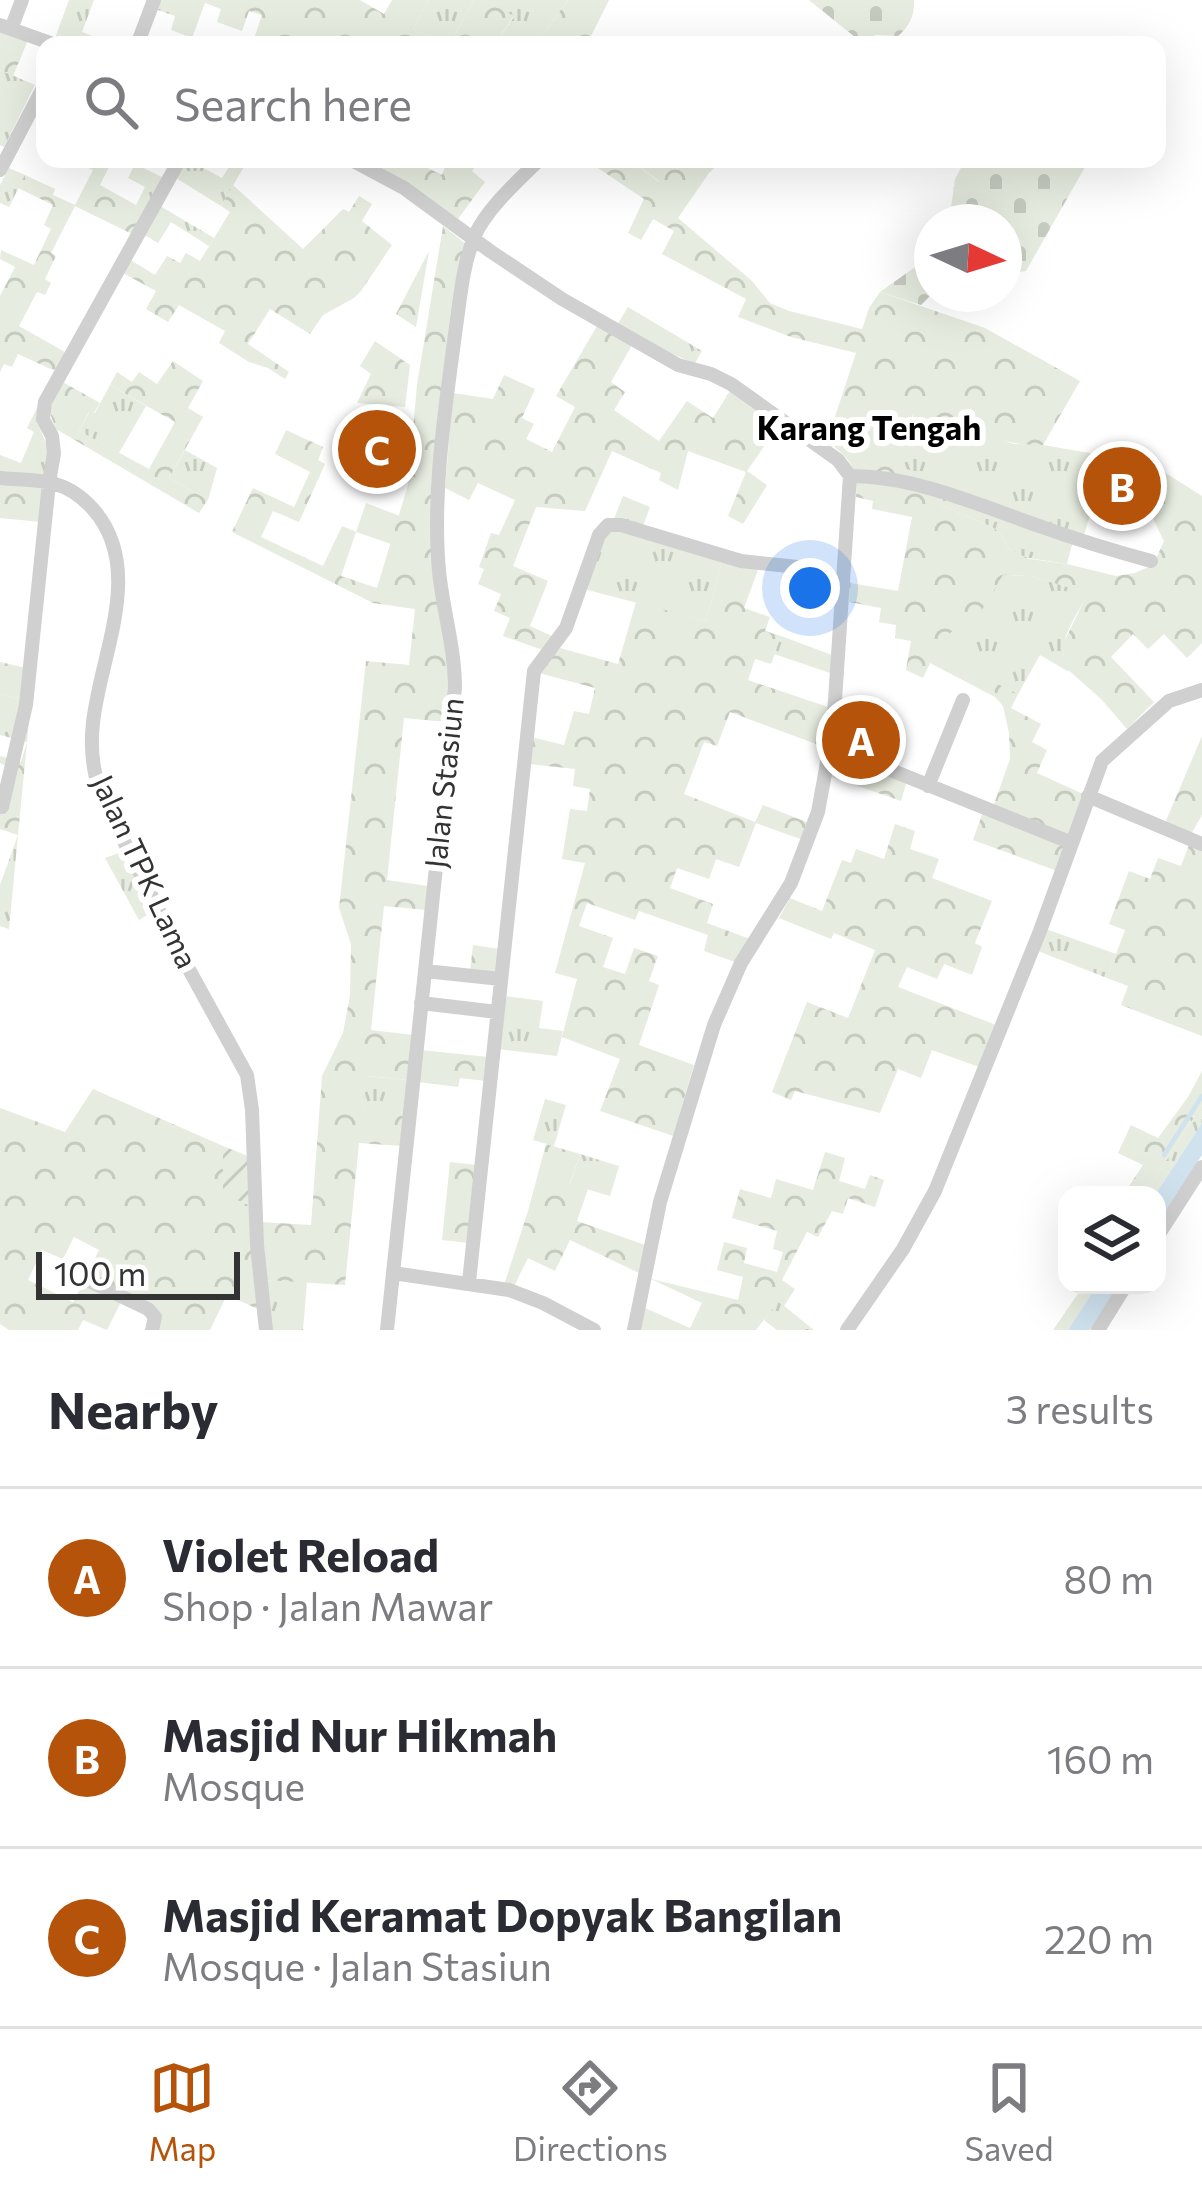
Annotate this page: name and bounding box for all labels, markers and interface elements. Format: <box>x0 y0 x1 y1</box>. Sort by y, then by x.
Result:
search box <box>36 36 1166 168</box>
icon: search <box>78 69 144 135</box>
text: Search here <box>174 75 412 130</box>
north arrow <box>914 204 1022 312</box>
pin: C <box>338 404 416 494</box>
district label: Karang Tengah <box>757 406 981 447</box>
pin: B <box>1083 441 1161 531</box>
your location <box>780 558 840 618</box>
pin: A <box>822 695 900 785</box>
street label: Jalan Stasiun <box>415 696 470 870</box>
street label: Jalan TPK Lama <box>85 768 207 974</box>
map controls <box>1058 1186 1166 1294</box>
button: layers <box>1058 1186 1166 1294</box>
scale bar <box>36 1246 240 1299</box>
text: 100 m <box>54 1252 146 1293</box>
text: Nearby <box>48 1377 218 1440</box>
text: 3 results <box>1006 1384 1154 1432</box>
text: Violet Reload <box>162 1526 439 1581</box>
text: A <box>73 1554 101 1602</box>
text: 80 m <box>1063 1554 1154 1602</box>
text: Shop · Jalan Mawar <box>162 1581 493 1629</box>
text: Masjid Nur Hikmah <box>162 1706 557 1761</box>
text: B <box>74 1734 100 1782</box>
text: 160 m <box>1047 1734 1154 1782</box>
text: Mosque <box>162 1761 305 1809</box>
text: Masjid Keramat Dopyak Bangilan <box>162 1886 842 1941</box>
text: C <box>74 1914 100 1962</box>
text: 220 m <box>1044 1914 1154 1962</box>
text: Mosque · Jalan Stasiun <box>162 1941 552 1989</box>
tab: Map <box>148 2055 216 2168</box>
tab: Directions <box>513 2055 668 2168</box>
tab: Saved <box>965 2055 1054 2168</box>

